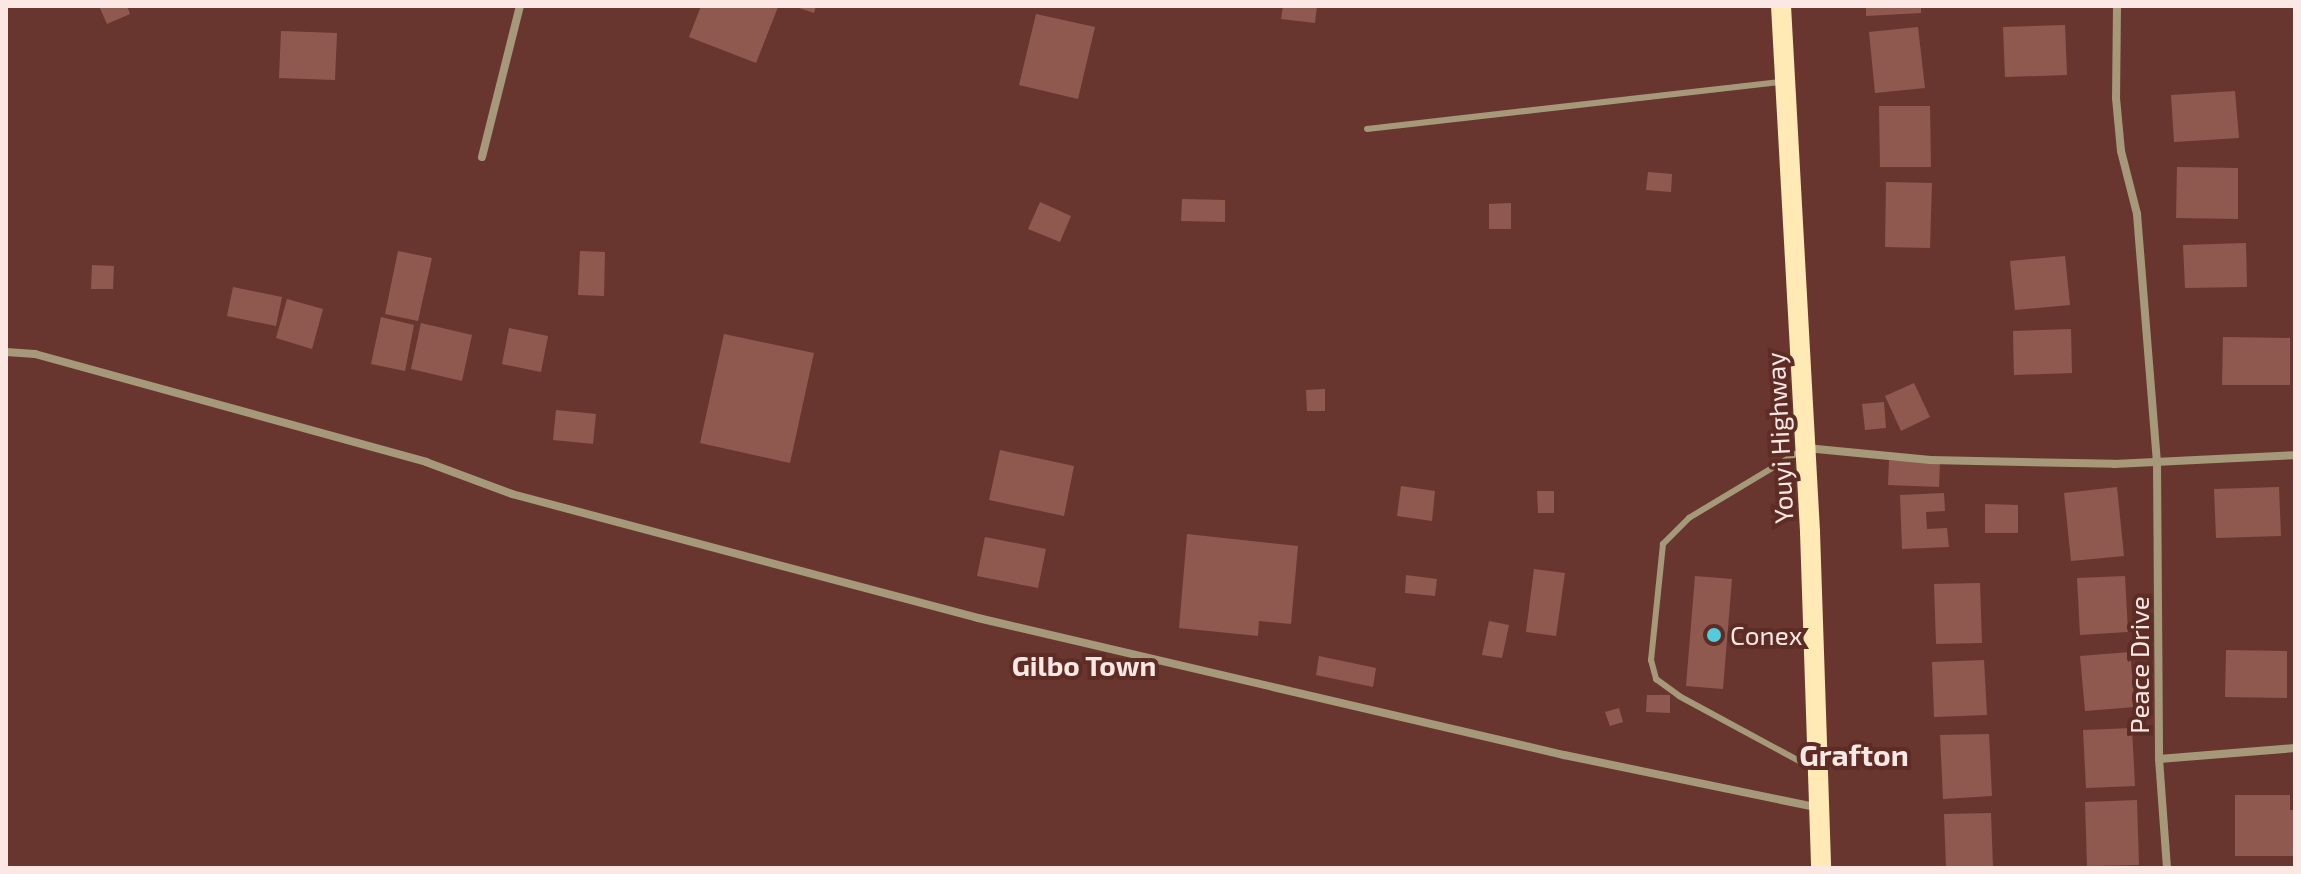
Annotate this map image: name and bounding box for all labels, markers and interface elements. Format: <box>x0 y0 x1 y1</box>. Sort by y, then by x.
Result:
street label: Youyi Highway <box>1759 352 1799 524</box>
street label: Peace Drive <box>2123 596 2155 734</box>
place label: Conex <box>1730 619 1802 651</box>
marker: Conex <box>1705 626 1723 644</box>
district label: Gilbo Town <box>1011 648 1157 682</box>
district label: Grafton <box>1799 736 1909 772</box>

